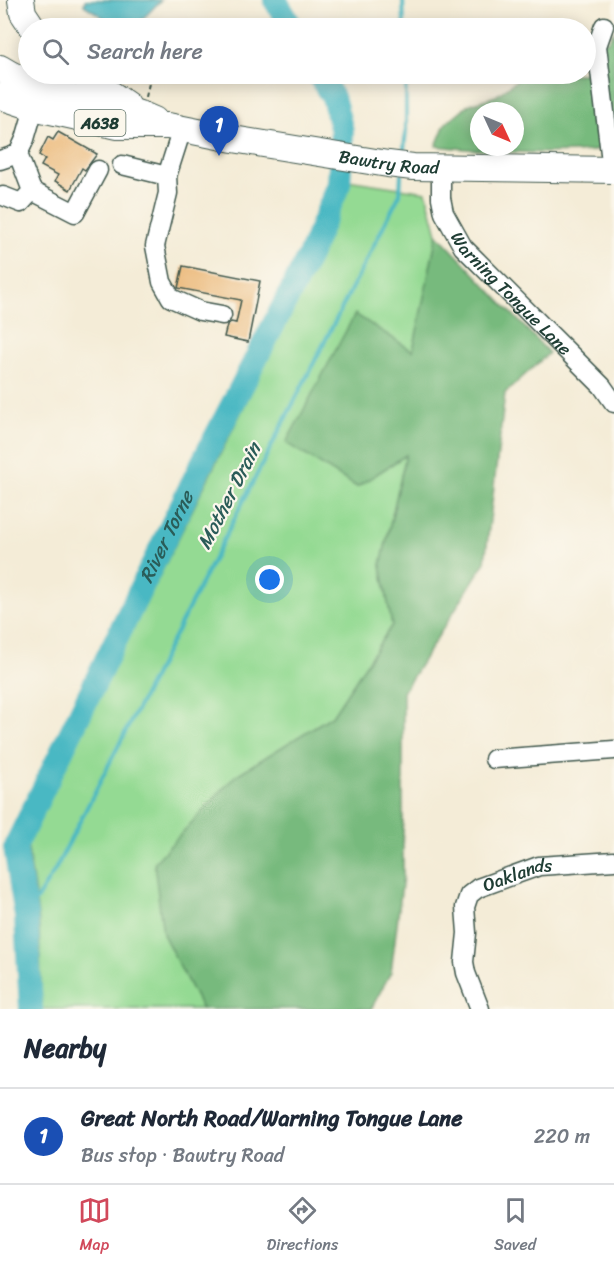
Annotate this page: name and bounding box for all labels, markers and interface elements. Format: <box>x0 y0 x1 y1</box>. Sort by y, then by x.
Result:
search box <box>18 18 596 84</box>
text: Search here <box>87 32 203 71</box>
icon: search <box>39 35 72 68</box>
north arrow <box>470 102 524 156</box>
pin: 1 <box>200 106 238 156</box>
road number: A638 <box>74 110 126 136</box>
street label: Bawtry Road <box>337 140 441 183</box>
street label: Warning Tongue Lane <box>441 226 580 364</box>
water label: Mother Drain <box>187 434 272 556</box>
water label: River Torne <box>129 483 204 589</box>
your location <box>255 565 284 594</box>
street label: Oaklands <box>478 849 554 901</box>
text: Nearby <box>24 1025 106 1071</box>
text: Great North Road/Warning Tongue Lane <box>81 1099 463 1138</box>
text: 1 <box>39 1119 48 1154</box>
text: 220 m <box>534 1119 590 1154</box>
text: Bus stop · Bawtry Road <box>81 1138 284 1173</box>
tab: Map <box>78 1194 111 1259</box>
tab: Directions <box>267 1194 338 1259</box>
tab: Saved <box>494 1194 536 1259</box>

